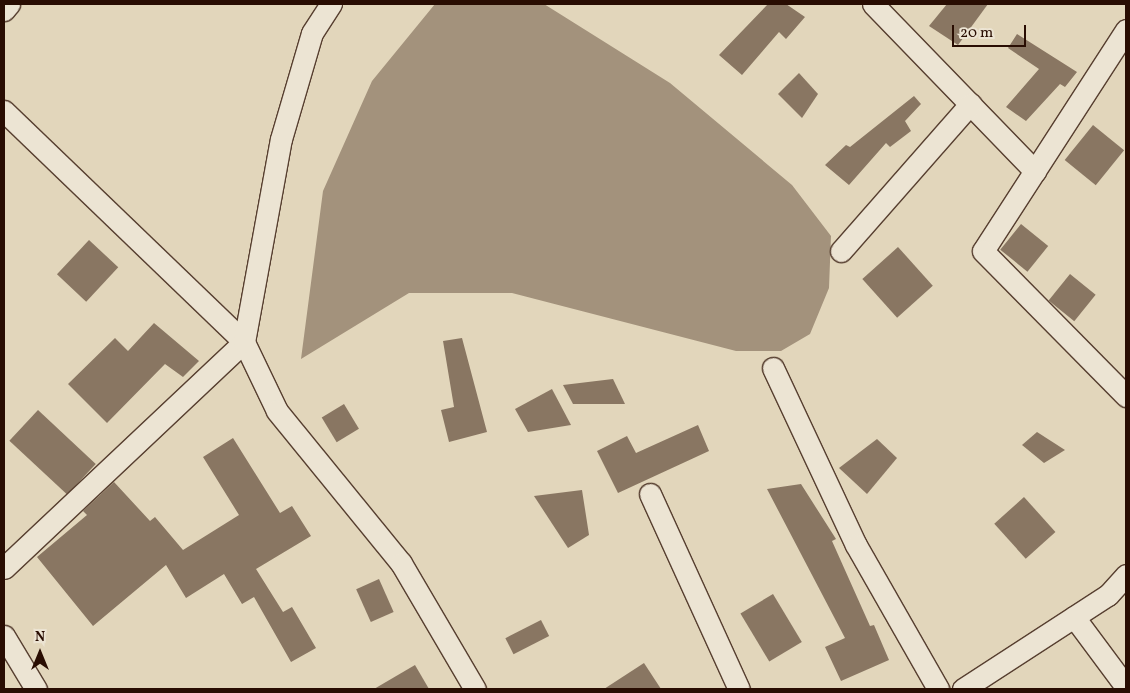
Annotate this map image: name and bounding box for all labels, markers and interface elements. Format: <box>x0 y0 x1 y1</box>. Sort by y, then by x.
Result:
scale bar <box>955 15 1029 47</box>
text: 20 m <box>960 23 993 44</box>
north arrow <box>15 628 65 678</box>
text: N <box>35 628 45 647</box>

